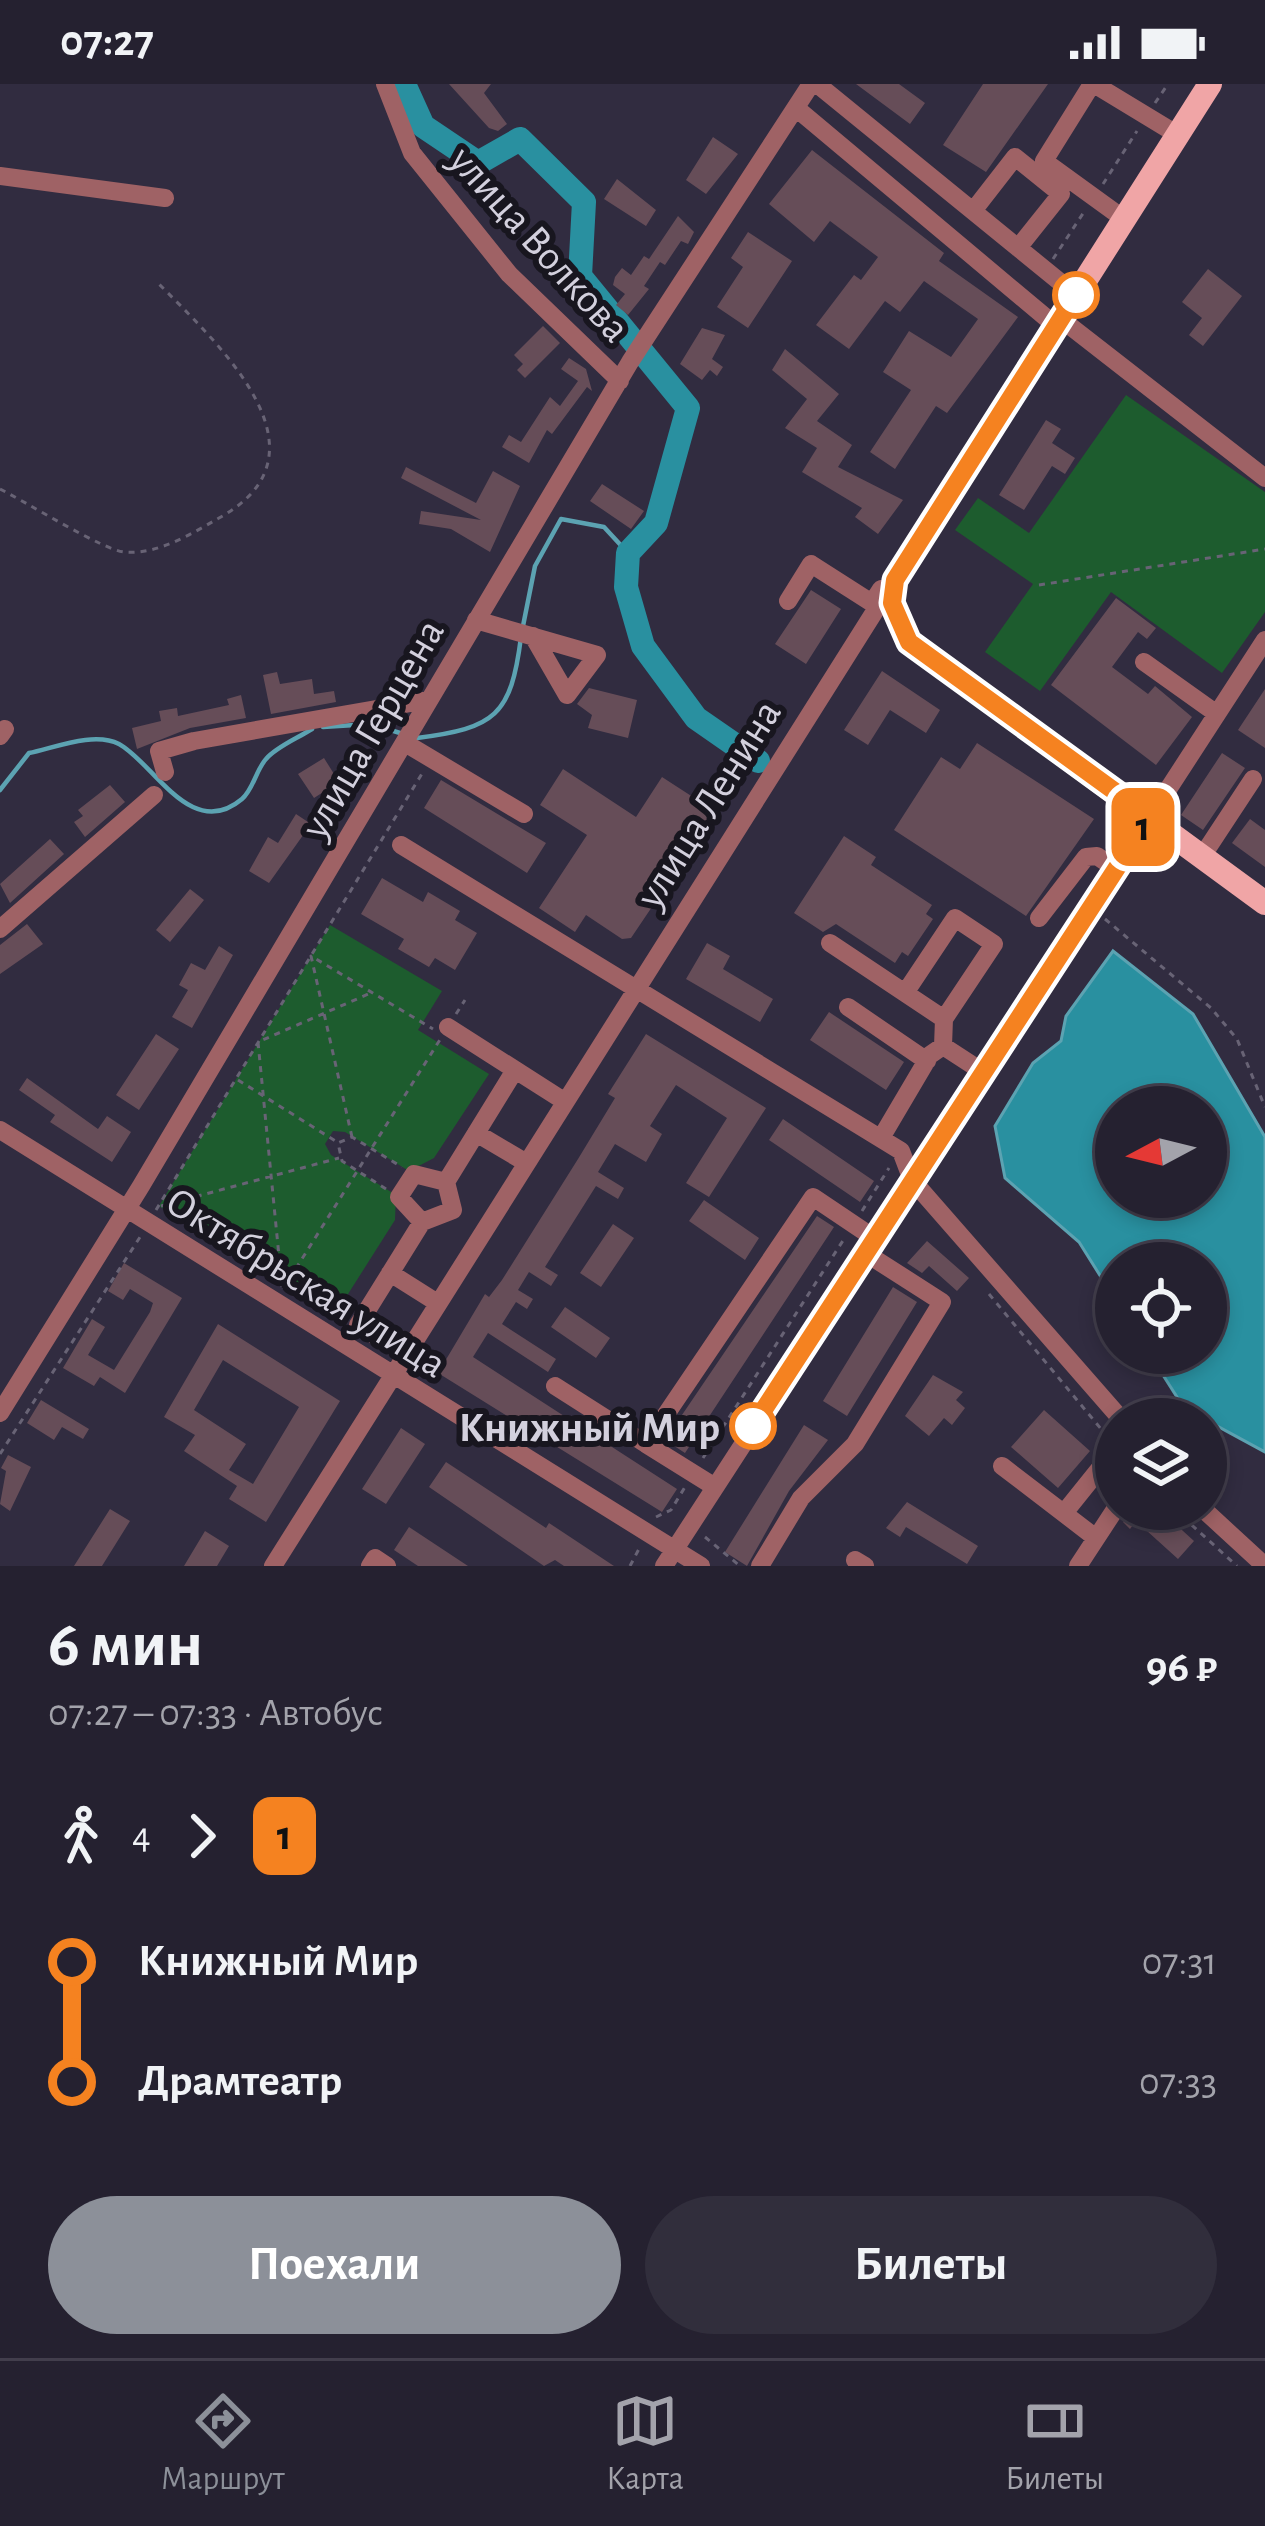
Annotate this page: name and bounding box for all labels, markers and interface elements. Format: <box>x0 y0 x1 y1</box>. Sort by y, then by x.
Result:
text: 07:27 <box>60 19 154 64</box>
street label: улица Волкова <box>441 138 638 350</box>
unlabelled marker <box>1054 273 1098 317</box>
street label: улица Герцена <box>293 612 452 846</box>
street label: улица Ленина <box>628 693 789 916</box>
line badge: 1 <box>1104 788 1182 866</box>
text: 1 <box>1135 806 1151 848</box>
north arrow <box>1095 1086 1227 1218</box>
map controls <box>1095 1086 1227 1530</box>
street label: Октябрьская улица <box>159 1180 453 1386</box>
button: locate <box>1095 1242 1227 1374</box>
button: layers <box>1095 1398 1227 1530</box>
marker: Книжный Мир <box>731 1404 775 1448</box>
place label: Книжный Мир <box>459 1407 720 1449</box>
text: 6 мин <box>48 1612 203 1678</box>
text: 96 ₽ <box>1146 1645 1217 1690</box>
text: 07:27 – 07:33 · Автобус <box>48 1694 383 1733</box>
icon: walk <box>48 1803 114 1869</box>
icon: forward <box>169 1803 235 1869</box>
text: 1 <box>277 1815 292 1857</box>
text: 4 <box>132 1817 151 1856</box>
text: Книжный Мир <box>138 1939 418 1984</box>
text: 07:31 <box>1142 1943 1217 1982</box>
text: Драмтеатр <box>138 2059 342 2104</box>
text: 07:33 <box>1139 2063 1217 2102</box>
button: Поехали <box>48 2196 621 2334</box>
button: Билеты <box>645 2196 1217 2334</box>
tab: Маршрут <box>161 2388 285 2500</box>
tab: Карта <box>606 2388 684 2500</box>
tab: Билеты <box>1005 2388 1104 2500</box>

